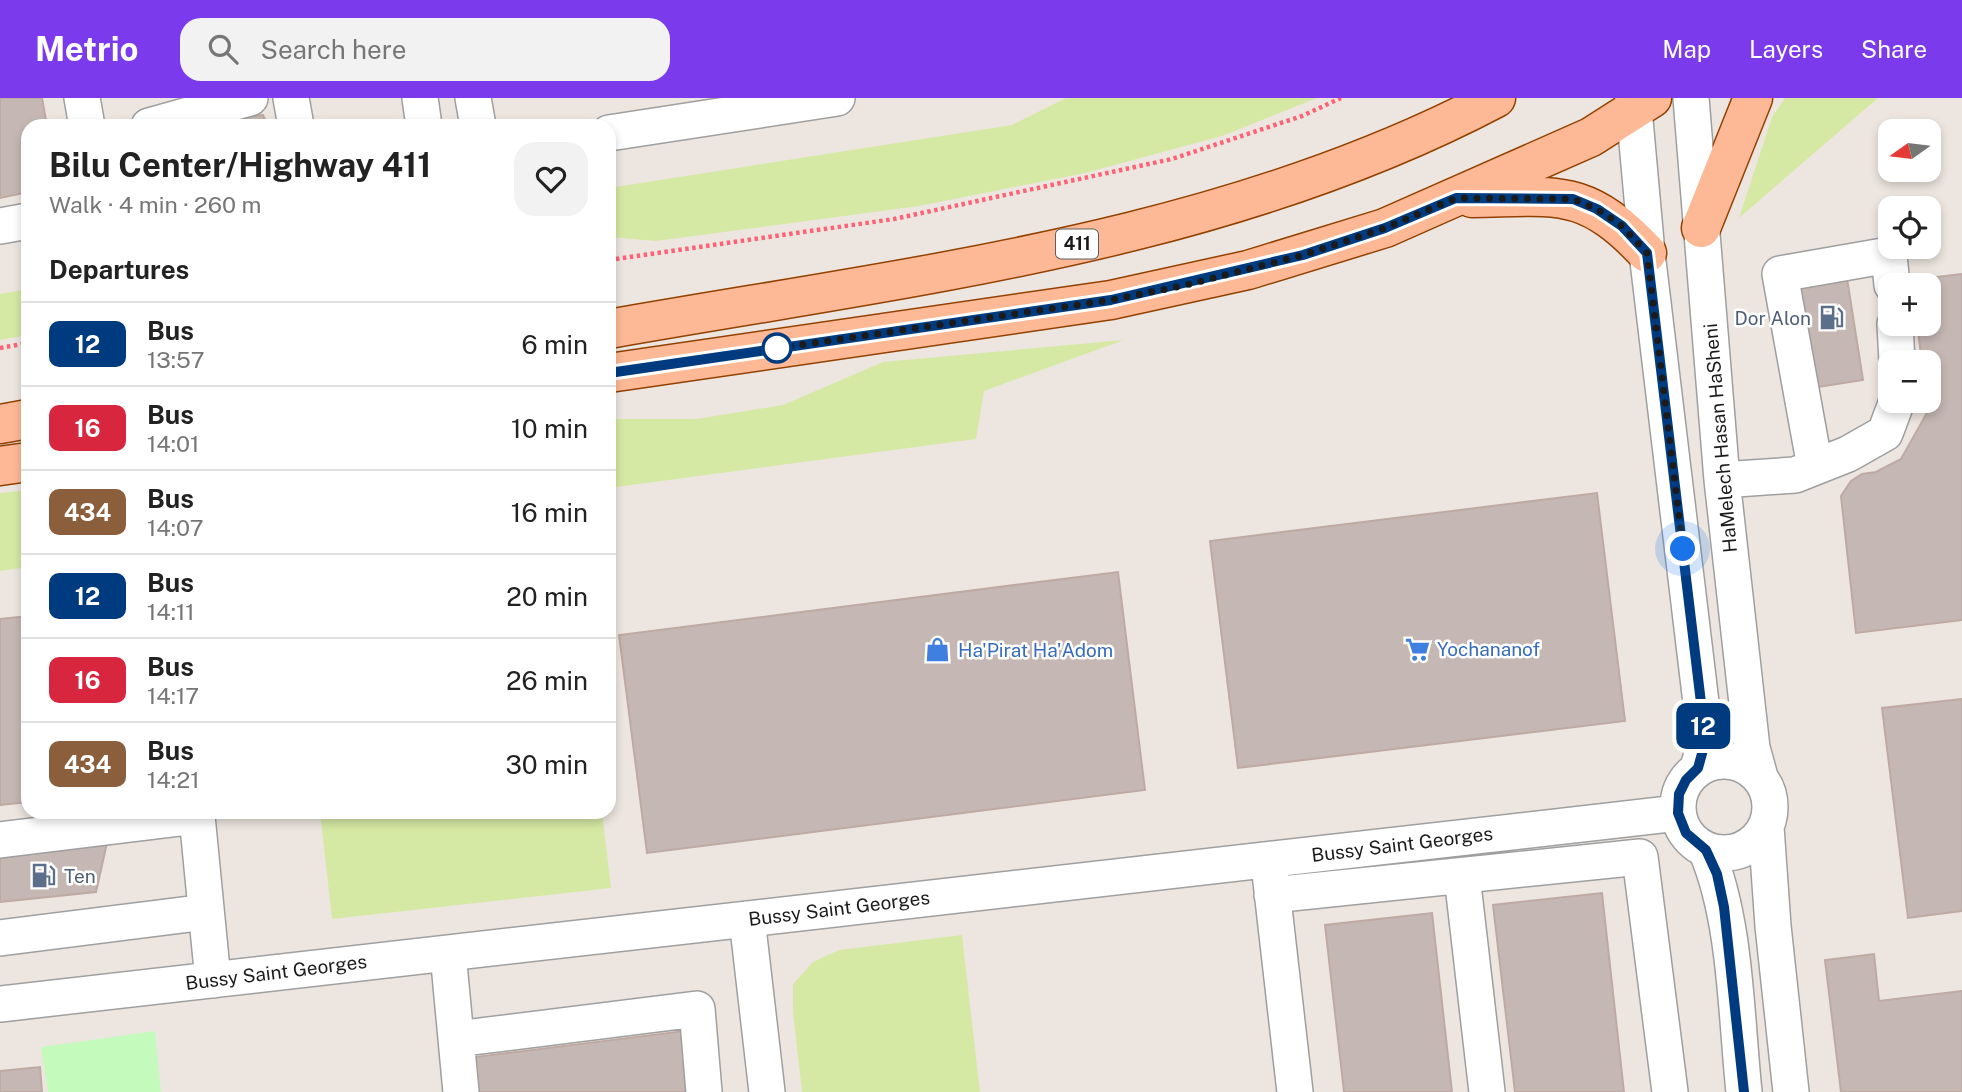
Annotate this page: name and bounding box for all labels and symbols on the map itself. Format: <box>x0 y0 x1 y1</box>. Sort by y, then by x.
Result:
north arrow <box>1878 119 1941 182</box>
road number: 411 <box>1056 230 1098 258</box>
fuel station icon: Dor Alon <box>1817 304 1845 332</box>
place label: Dor Alon <box>1735 307 1811 329</box>
street label: HaMelech Hasan HaSheni <box>1699 322 1741 554</box>
unlabelled marker <box>762 333 792 363</box>
your location <box>1665 531 1700 566</box>
supermarket icon: Yochananof <box>1403 635 1431 663</box>
shop icon: Ha'Pirat Ha'Adom <box>924 636 952 664</box>
place label: Yochananof <box>1437 638 1540 660</box>
place label: Ha'Pirat Ha'Adom <box>958 639 1113 661</box>
line badge: 12 <box>1672 703 1734 749</box>
street label: Bussy Saint Georges <box>1310 822 1494 866</box>
fuel station icon: Ten <box>30 862 58 890</box>
place label: Ten <box>64 865 96 887</box>
street label: Bussy Saint Georges <box>747 886 931 930</box>
street label: Bussy Saint Georges <box>184 950 368 994</box>

